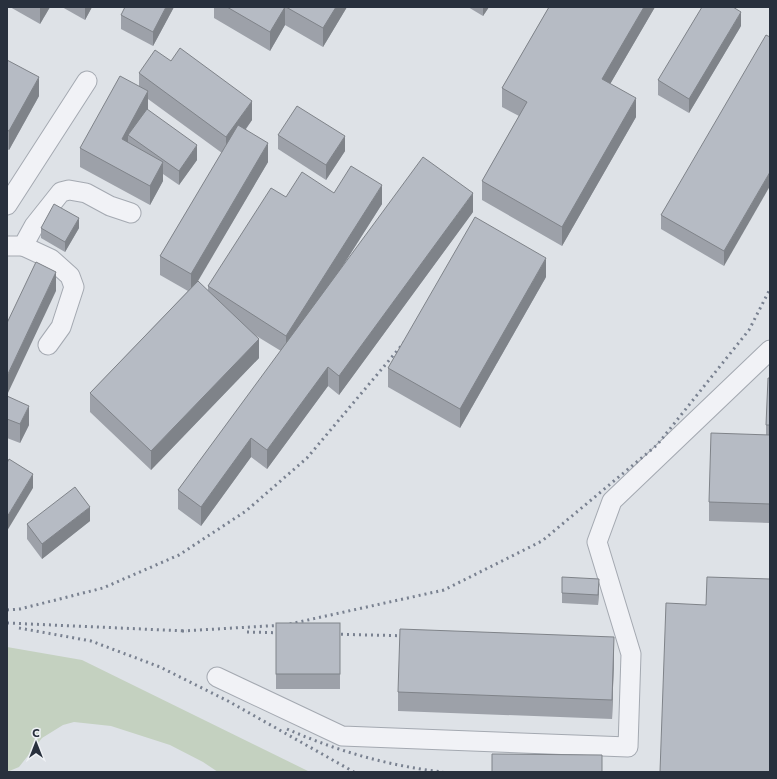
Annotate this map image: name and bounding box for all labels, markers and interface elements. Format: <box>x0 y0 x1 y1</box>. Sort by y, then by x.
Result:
north arrow <box>16 723 56 763</box>
text: С <box>32 726 40 739</box>

